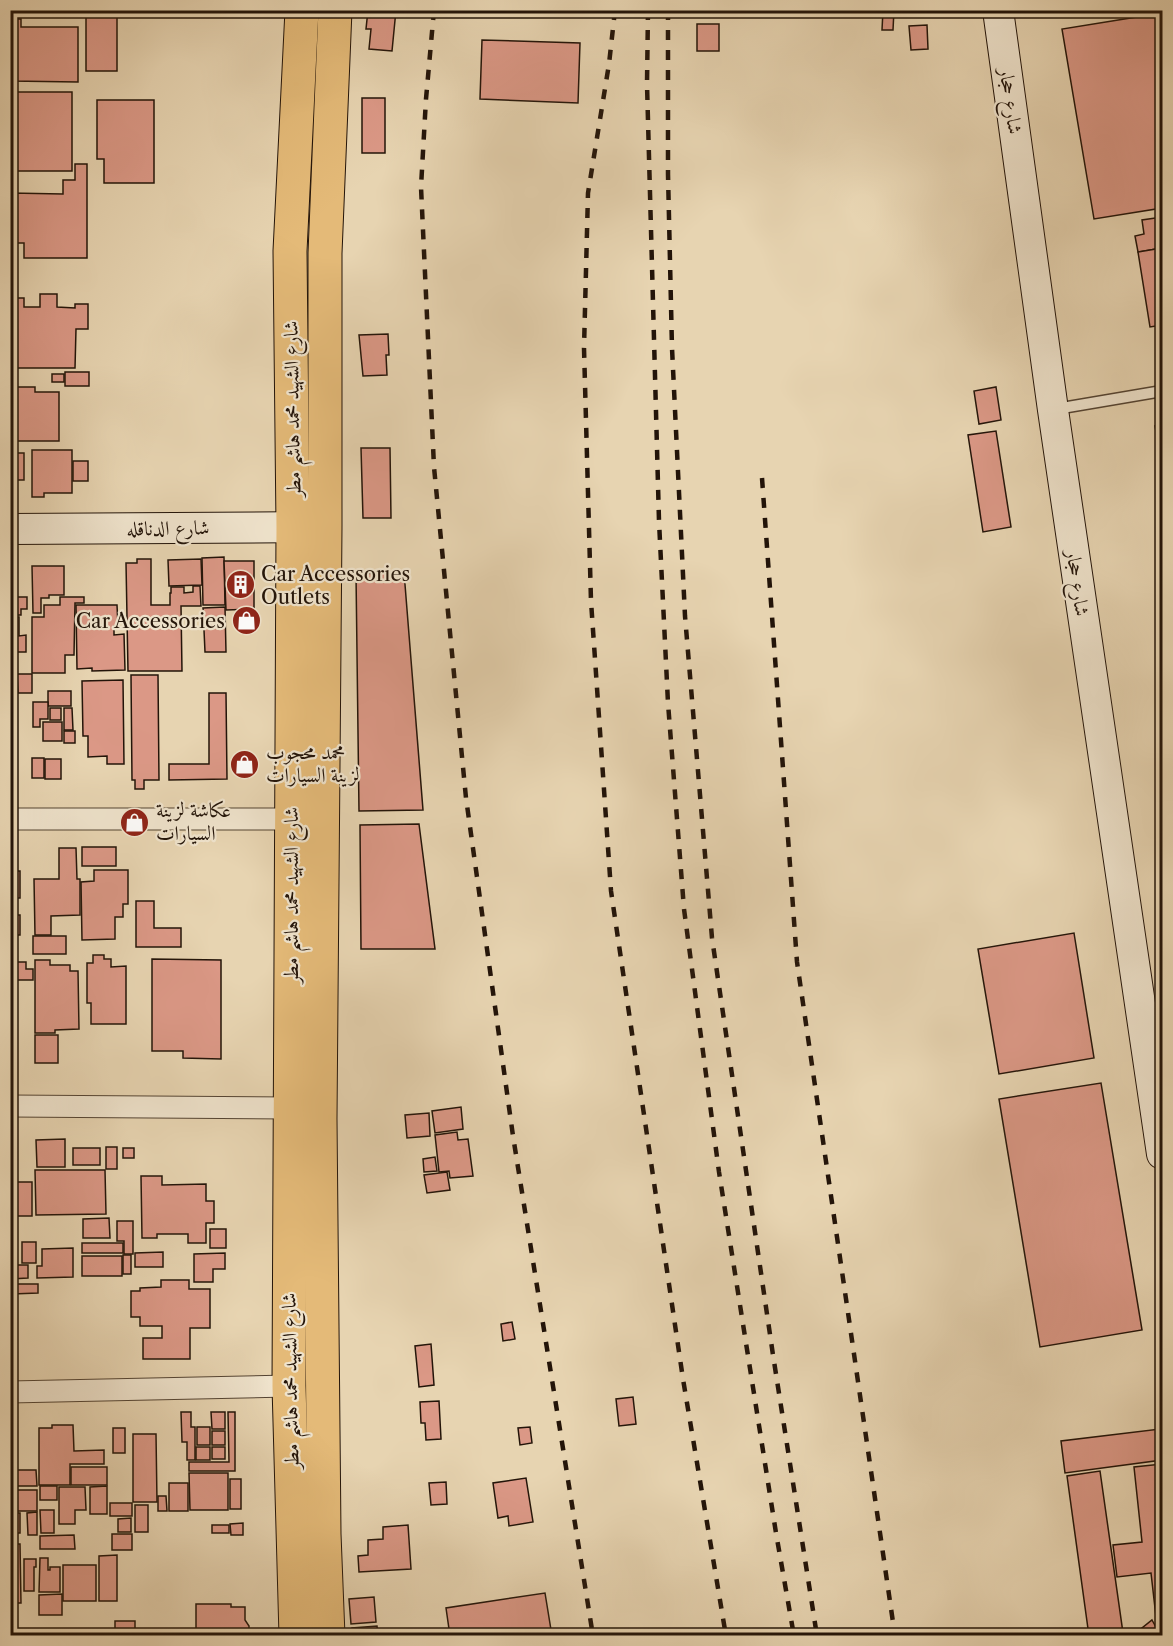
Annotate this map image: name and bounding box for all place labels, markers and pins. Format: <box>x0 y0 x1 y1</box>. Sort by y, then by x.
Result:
place label: Car Accessories Outlets <box>261 562 410 609</box>
building icon: Car Accessories Outlets <box>224 569 256 601</box>
shop icon: Car Accessories <box>230 605 262 637</box>
place label: Car Accessories <box>76 609 225 633</box>
place label: محمد محجوب لزينة السيارات <box>266 740 360 787</box>
shop icon: محمد محجوب لزينة السيارات <box>229 748 261 780</box>
place label: عكاشة لزينة السيارات <box>156 798 231 845</box>
shop icon: عكاشة لزينة السيارات <box>119 806 151 838</box>

